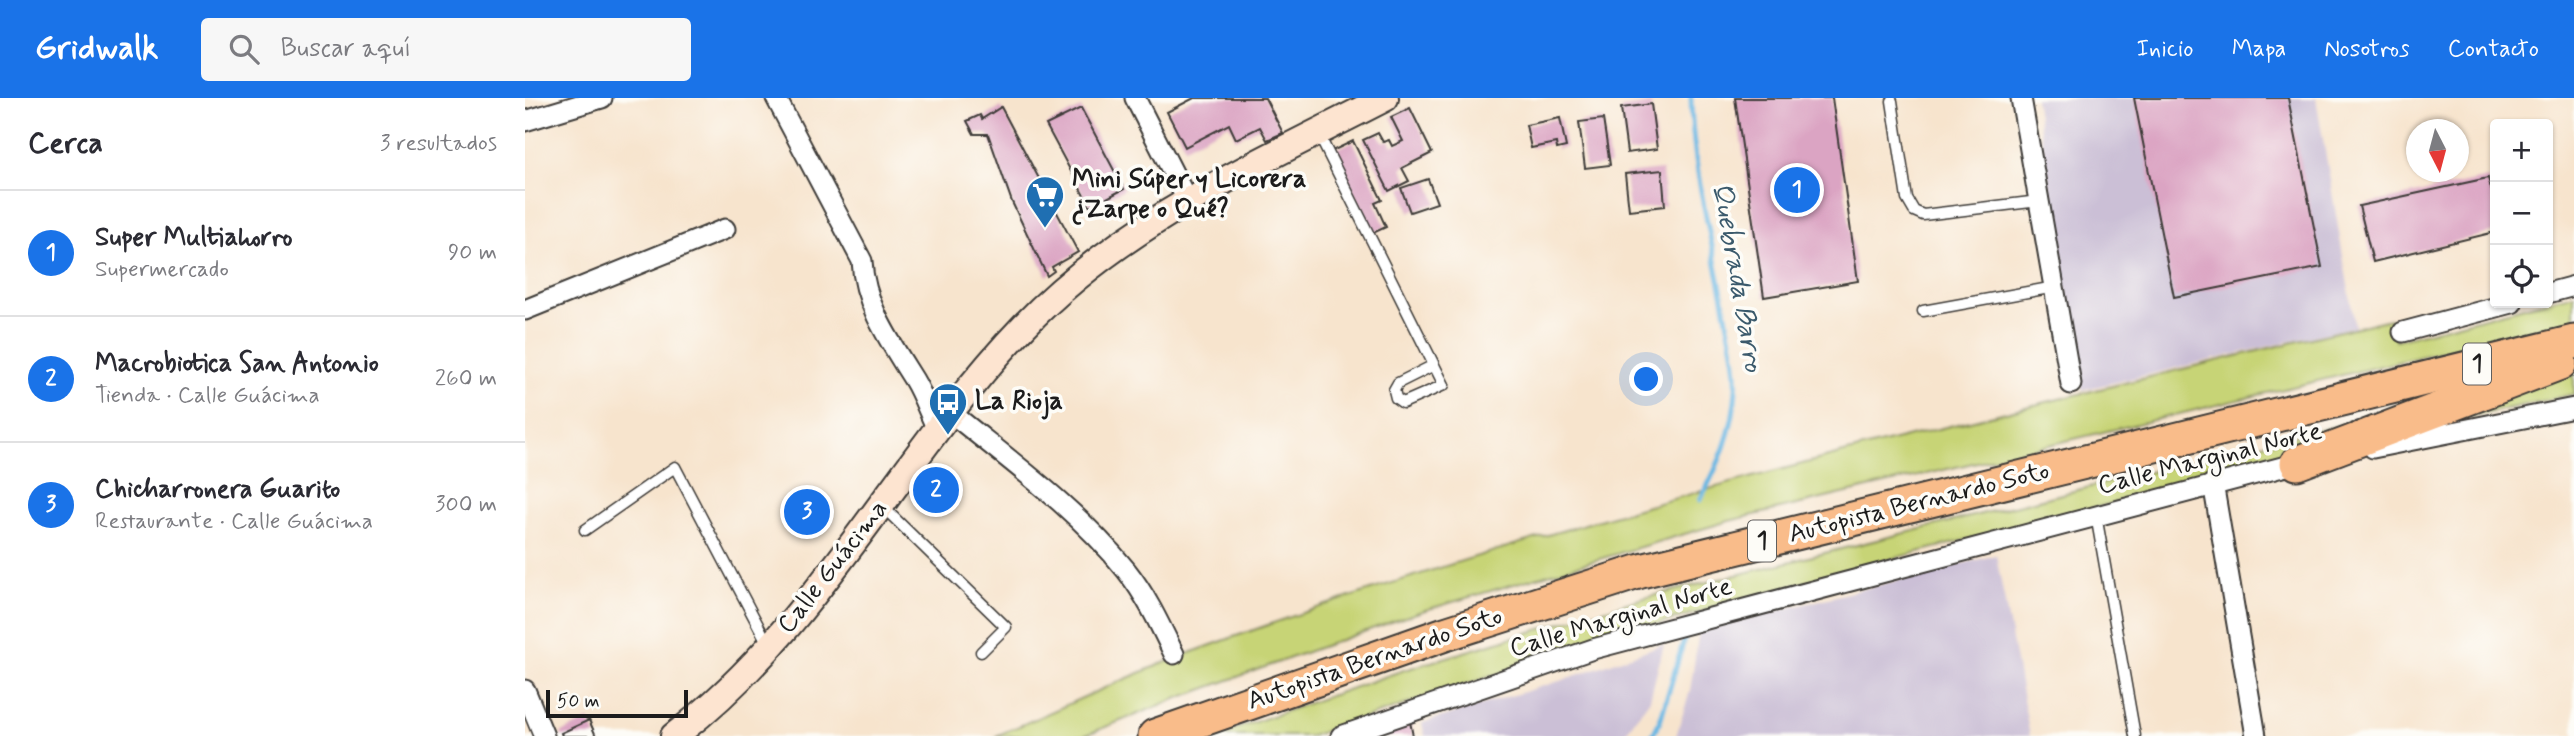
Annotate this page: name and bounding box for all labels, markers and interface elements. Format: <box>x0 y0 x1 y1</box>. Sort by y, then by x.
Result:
search box <box>201 18 691 81</box>
text: Gridwalk <box>35 27 159 71</box>
icon: search <box>225 30 263 68</box>
text: Buscar aquí <box>281 32 411 66</box>
text: Inicio <box>2136 34 2194 65</box>
text: Mapa <box>2232 34 2286 65</box>
text: Nosotros <box>2324 34 2410 65</box>
text: Contacto <box>2448 34 2539 65</box>
north arrow <box>2406 119 2469 182</box>
map controls <box>2490 119 2553 308</box>
button: + <box>2490 119 2553 182</box>
text: Cerca <box>28 124 103 163</box>
text: 3 resultados <box>380 129 497 159</box>
place label: Mini Súper y Licorera ¿Zarpe o Qué? <box>1072 163 1306 227</box>
pin: 1 <box>1774 164 1820 216</box>
supermarket icon: Mini Súper y Licorera ¿Zarpe o Qué? <box>1024 174 1066 229</box>
water label: Quebrada Barro <box>1702 179 1772 375</box>
button: − <box>2490 182 2553 245</box>
text: Super Multiahorro <box>95 221 293 255</box>
text: 1 <box>46 238 56 268</box>
text: 90 m <box>448 238 497 268</box>
button: locate <box>2490 245 2553 308</box>
text: Supermercado <box>95 255 229 285</box>
road number: 1 <box>2463 344 2491 384</box>
text: Macrobiotica San Antonio <box>95 347 379 381</box>
your location <box>1629 362 1663 396</box>
text: 2 <box>45 364 57 394</box>
text: 260 m <box>435 364 497 394</box>
text: Tienda · Calle Guácima <box>95 381 320 411</box>
bus stop icon: La Rioja <box>927 381 969 436</box>
place label: La Rioja <box>975 385 1063 420</box>
street label: Calle Marginal Norte <box>2095 415 2326 505</box>
street label: Autopista Bernardo Soto <box>1785 454 2053 552</box>
pin: 2 <box>913 464 959 516</box>
text: Chicharronera Guarito <box>95 473 340 507</box>
pin: 3 <box>784 486 830 538</box>
text: 3 <box>46 490 56 520</box>
text: 300 m <box>435 490 497 520</box>
street label: Calle Guácima <box>770 493 896 641</box>
text: Restaurante · Calle Guácima <box>95 507 373 537</box>
road number: 1 <box>1748 520 1776 561</box>
street label: Calle Marginal Norte <box>1506 570 1737 668</box>
street label: Autopista Bernardo Soto <box>1243 599 1507 719</box>
scale bar <box>546 687 688 719</box>
text: 50 m <box>557 689 600 714</box>

